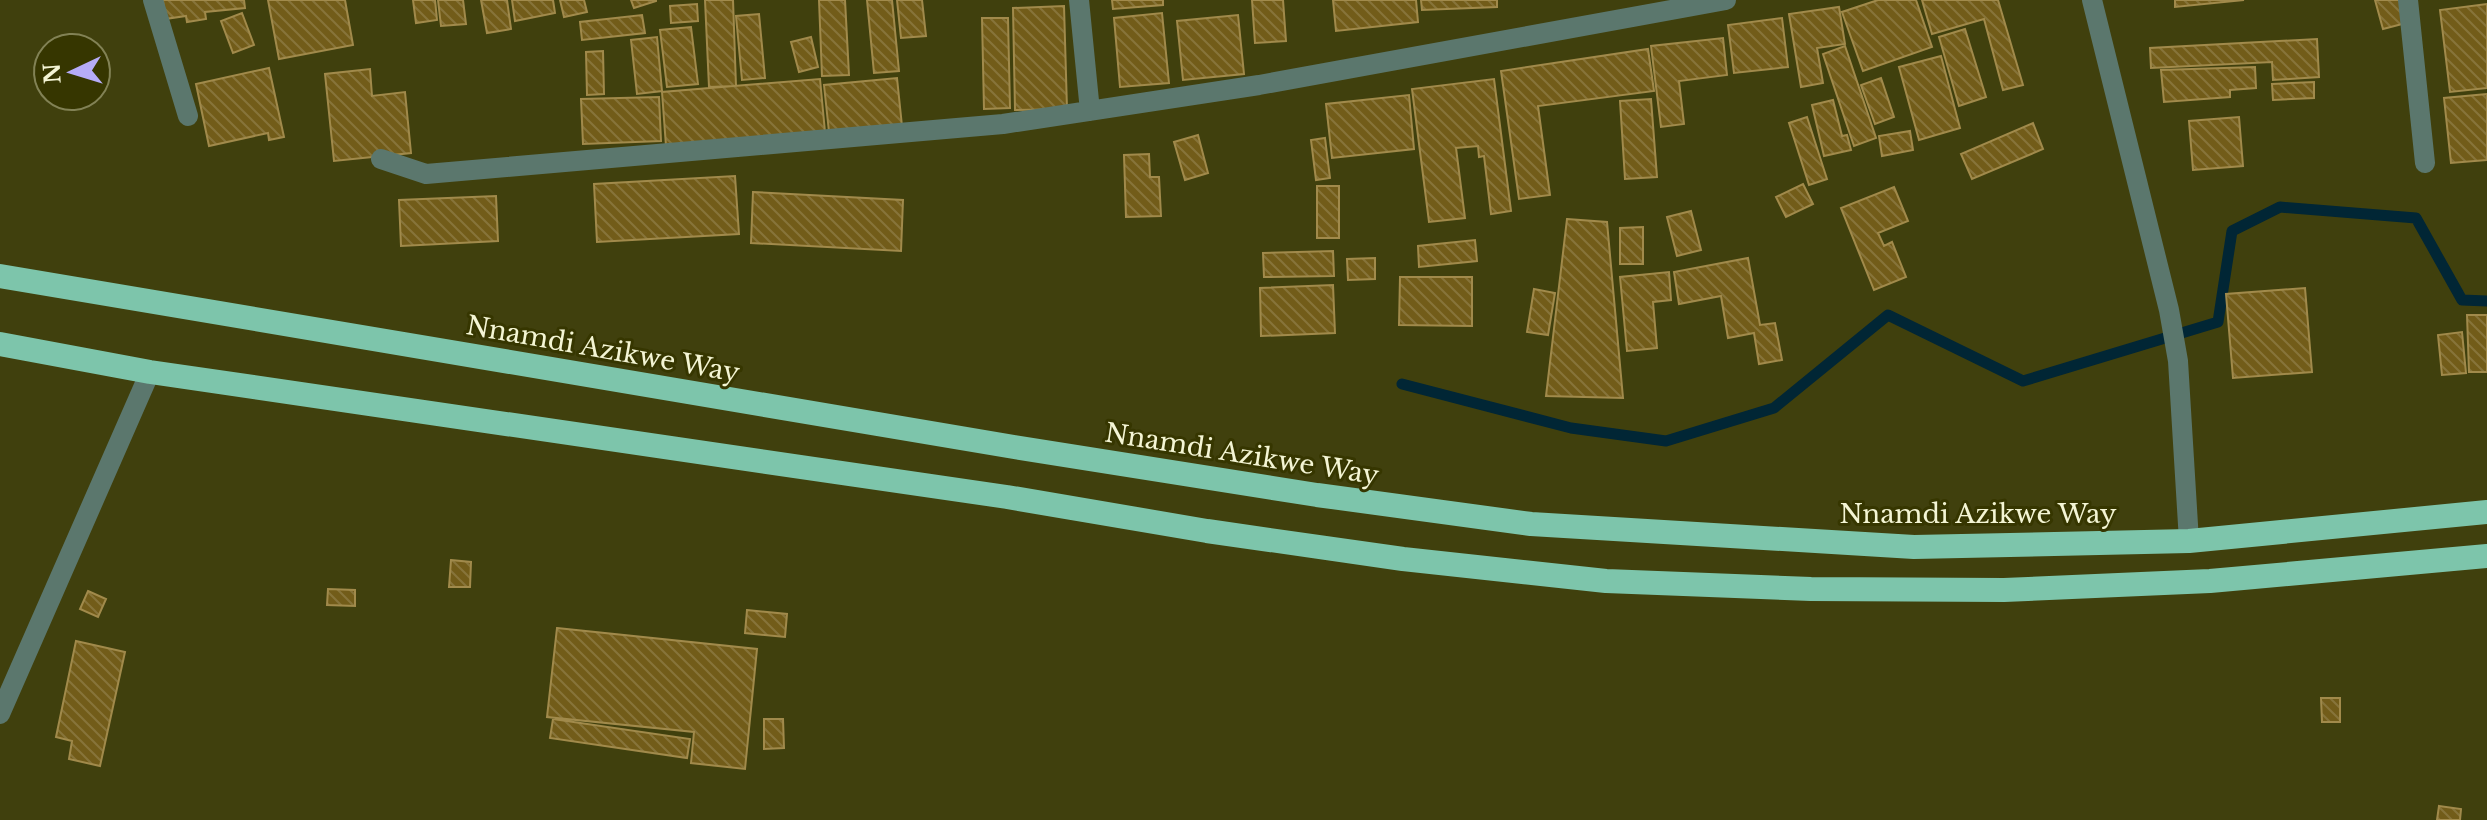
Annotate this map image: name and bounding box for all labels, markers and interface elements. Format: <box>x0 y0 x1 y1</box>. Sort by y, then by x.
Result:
north arrow <box>32 32 112 112</box>
text: N <box>38 62 67 85</box>
street label: Nnamdi Azikwe Way <box>464 309 743 389</box>
street label: Nnamdi Azikwe Way <box>1103 417 1382 492</box>
street label: Nnamdi Azikwe Way <box>1839 498 2117 530</box>

